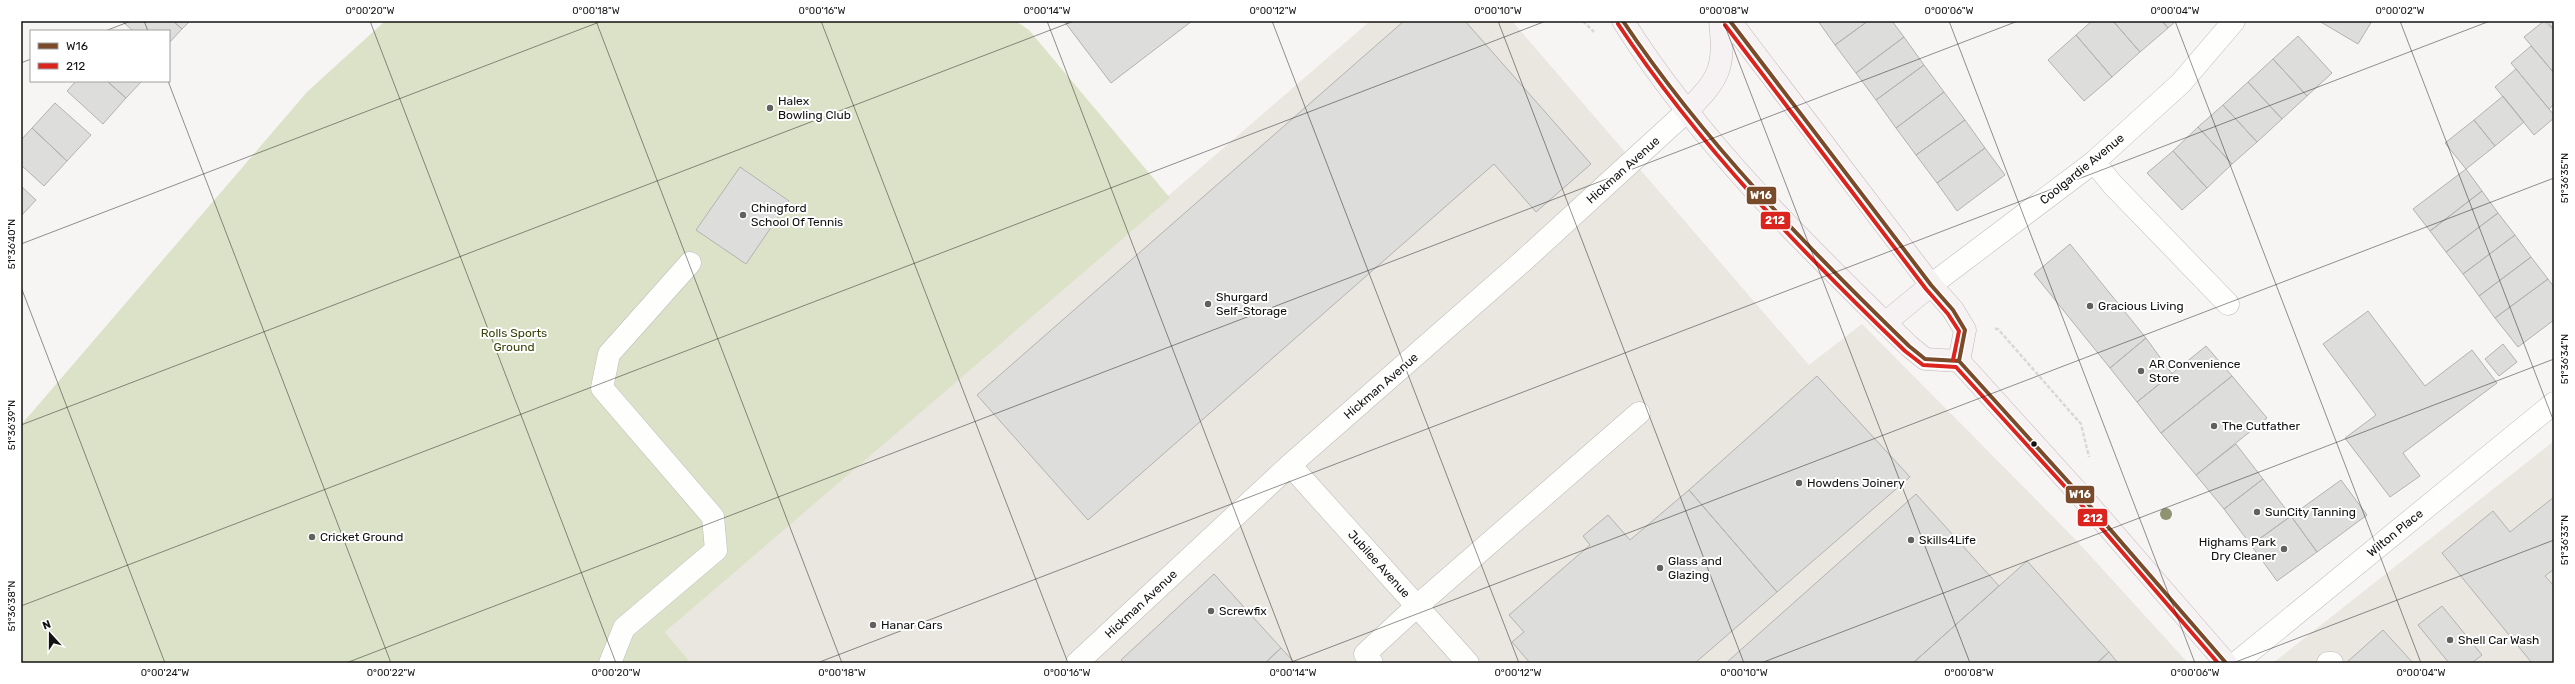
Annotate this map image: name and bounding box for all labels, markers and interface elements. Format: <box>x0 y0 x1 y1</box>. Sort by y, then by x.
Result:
text: 0°00'20"W <box>345 5 395 17</box>
text: 0°00'18"W <box>572 5 620 17</box>
text: 0°00'16"W <box>799 5 845 17</box>
text: 0°00'14"W <box>1023 5 1071 17</box>
text: 0°00'12"W <box>1249 5 1297 17</box>
text: 0°00'10"W <box>1474 5 1522 17</box>
text: 0°00'08"W <box>1699 5 1749 17</box>
text: 0°00'06"W <box>1925 5 1973 17</box>
text: 0°00'04"W <box>2150 5 2200 17</box>
text: 0°00'02"W <box>2375 5 2425 17</box>
legend <box>30 30 170 82</box>
text: W16 <box>66 39 88 53</box>
text: 212 <box>66 59 85 73</box>
place label: Halex Bowling Club <box>778 94 851 122</box>
marker: Halex Bowling Club <box>765 103 775 113</box>
street label: Coolgardie Avenue <box>2037 131 2127 207</box>
street label: Hickman Avenue <box>1584 133 1663 206</box>
text: 51°36'35"N <box>2559 153 2571 203</box>
line badge: W16 <box>1746 186 1777 205</box>
text: W16 <box>1750 189 1772 202</box>
place label: Chingford School Of Tennis <box>751 201 843 229</box>
marker: Chingford School Of Tennis <box>738 210 748 220</box>
line badge: 212 <box>1760 211 1791 230</box>
text: 212 <box>1765 214 1785 227</box>
text: 51°36'40"N <box>6 219 18 269</box>
place label: Shurgard Self-Storage <box>1216 290 1287 318</box>
marker: Shurgard Self-Storage <box>1203 299 1213 309</box>
place label: Gracious Living <box>2098 299 2184 313</box>
marker: Gracious Living <box>2085 301 2095 311</box>
park label: Rolls Sports Ground <box>481 326 547 354</box>
text: 51°36'34"N <box>2559 334 2571 384</box>
street label: Hickman Avenue <box>1341 350 1421 422</box>
place label: AR Convenience Store <box>2149 357 2241 385</box>
marker: AR Convenience Store <box>2136 366 2146 376</box>
text: 51°36'39"N <box>6 400 18 450</box>
place label: The Cutfather <box>2222 419 2300 433</box>
marker: The Cutfather <box>2209 421 2219 431</box>
unlabelled marker <box>2029 439 2039 449</box>
place label: Howdens Joinery <box>1807 476 1905 490</box>
marker: Howdens Joinery <box>1794 478 1804 488</box>
line badge: W16 <box>2065 485 2095 504</box>
text: W16 <box>2069 488 2091 501</box>
place label: SunCity Tanning <box>2265 505 2356 519</box>
street label: Wilton Place <box>2364 506 2426 560</box>
marker: SunCity Tanning <box>2252 507 2262 517</box>
line badge: 212 <box>2077 508 2108 527</box>
text: 212 <box>2083 512 2103 525</box>
text: 51°36'33"N <box>2559 515 2571 565</box>
street label: Jubilee Avenue <box>1345 527 1413 601</box>
place label: Cricket Ground <box>320 530 403 544</box>
marker: Cricket Ground <box>307 532 317 542</box>
place label: Skills4Life <box>1919 533 1976 547</box>
marker: Skills4Life <box>1906 535 1916 545</box>
place label: Highams Park Dry Cleaner <box>2199 535 2277 563</box>
marker: Highams Park Dry Cleaner <box>2279 544 2289 554</box>
place label: Glass and Glazing <box>1668 554 1722 582</box>
marker: Glass and Glazing <box>1655 563 1665 573</box>
street label: Hickman Avenue <box>1102 567 1180 641</box>
text: 51°36'38"N <box>6 581 18 631</box>
place label: Screwfix <box>1219 604 1267 618</box>
marker: Screwfix <box>1206 606 1216 616</box>
north arrow <box>30 614 70 654</box>
text: N <box>41 618 53 633</box>
place label: Hanar Cars <box>881 618 943 632</box>
marker: Hanar Cars <box>868 620 878 630</box>
place label: Shell Car Wash <box>2458 633 2539 647</box>
marker: Shell Car Wash <box>2445 635 2455 645</box>
text: 0°00'24"W <box>141 667 189 679</box>
text: 0°00'22"W <box>367 667 415 679</box>
text: 0°00'20"W <box>591 667 641 679</box>
text: 0°00'18"W <box>818 667 866 679</box>
text: 0°00'16"W <box>1044 667 1090 679</box>
text: 0°00'14"W <box>1269 667 1317 679</box>
text: 0°00'12"W <box>1494 667 1542 679</box>
text: 0°00'10"W <box>1720 667 1768 679</box>
text: 0°00'08"W <box>1944 667 1994 679</box>
text: 0°00'06"W <box>2171 667 2219 679</box>
text: 0°00'04"W <box>2396 667 2446 679</box>

